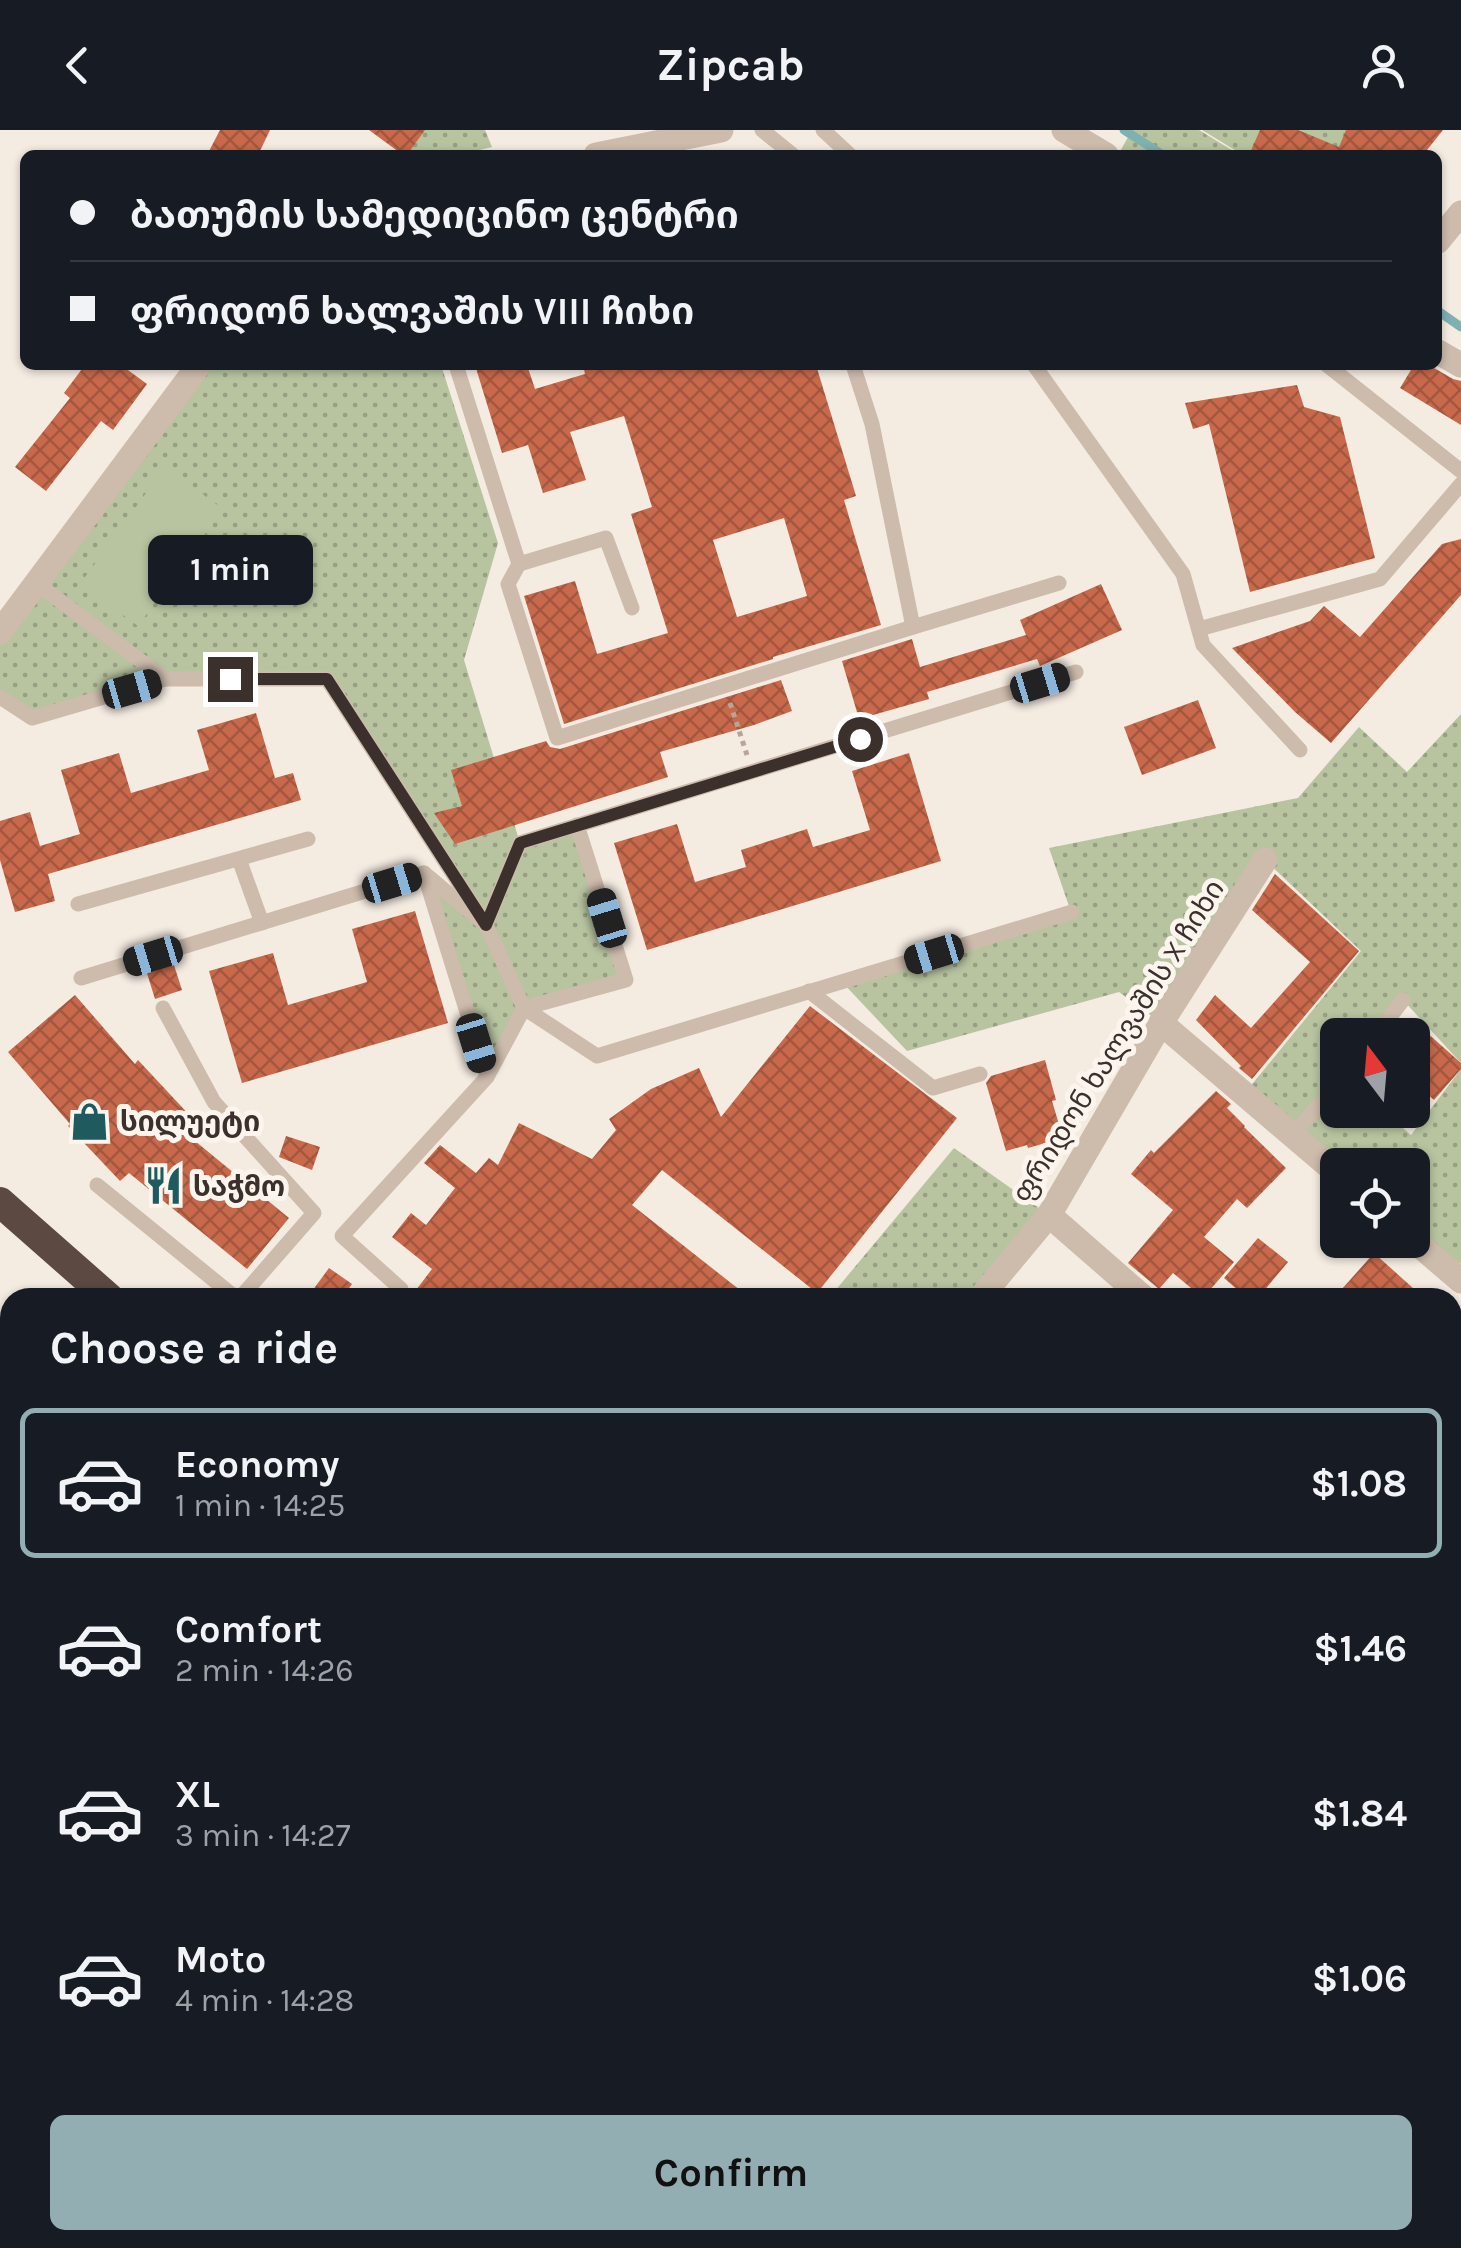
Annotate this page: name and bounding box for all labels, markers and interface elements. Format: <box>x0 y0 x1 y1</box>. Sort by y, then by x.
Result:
icon: back <box>50 38 105 93</box>
icon: person <box>1356 38 1411 93</box>
text: Zipcab <box>656 39 805 91</box>
text: ბათუმის სამედიცინო ცენტრი <box>130 193 739 238</box>
text: ფრიდონ ხალვაშის VIII ჩიხი <box>130 289 694 334</box>
callout: 1 min <box>148 534 312 604</box>
text: 1 min <box>190 551 271 588</box>
route end <box>208 657 253 702</box>
car <box>1007 660 1073 706</box>
car <box>99 666 165 712</box>
route start <box>838 717 883 762</box>
car <box>359 860 425 906</box>
street label: ფრიდონ ხალვაშის X ჩიხი <box>1005 874 1231 1208</box>
car <box>584 885 630 951</box>
car <box>901 931 967 977</box>
car <box>120 933 186 979</box>
car <box>453 1010 499 1076</box>
north arrow <box>1320 1018 1430 1128</box>
map controls <box>1320 1018 1430 1258</box>
shop icon: სილუეტი <box>69 1100 111 1142</box>
place label: სილუეტი <box>120 1105 260 1139</box>
button: locate <box>1320 1148 1430 1258</box>
restaurant icon: საჭმო <box>142 1165 184 1207</box>
place label: საჭმო <box>193 1170 285 1203</box>
text: Choose a ride <box>50 1322 338 1374</box>
icon: car <box>55 1438 145 1528</box>
text: Economy <box>175 1442 339 1487</box>
text: $1.08 <box>1310 1461 1407 1506</box>
text: 1 min · 14:25 <box>175 1487 345 1524</box>
icon: car <box>55 1603 145 1693</box>
text: Comfort <box>175 1607 322 1652</box>
text: $1.46 <box>1313 1626 1407 1671</box>
text: 2 min · 14:26 <box>175 1652 354 1689</box>
icon: car <box>55 1768 145 1858</box>
text: XL <box>175 1772 220 1817</box>
text: $1.84 <box>1312 1791 1407 1836</box>
text: 3 min · 14:27 <box>175 1817 351 1854</box>
icon: car <box>55 1933 145 2023</box>
text: Moto <box>175 1937 266 1982</box>
text: $1.06 <box>1312 1956 1407 2001</box>
text: 4 min · 14:28 <box>175 1982 354 2019</box>
button: Confirm <box>50 2115 1412 2230</box>

